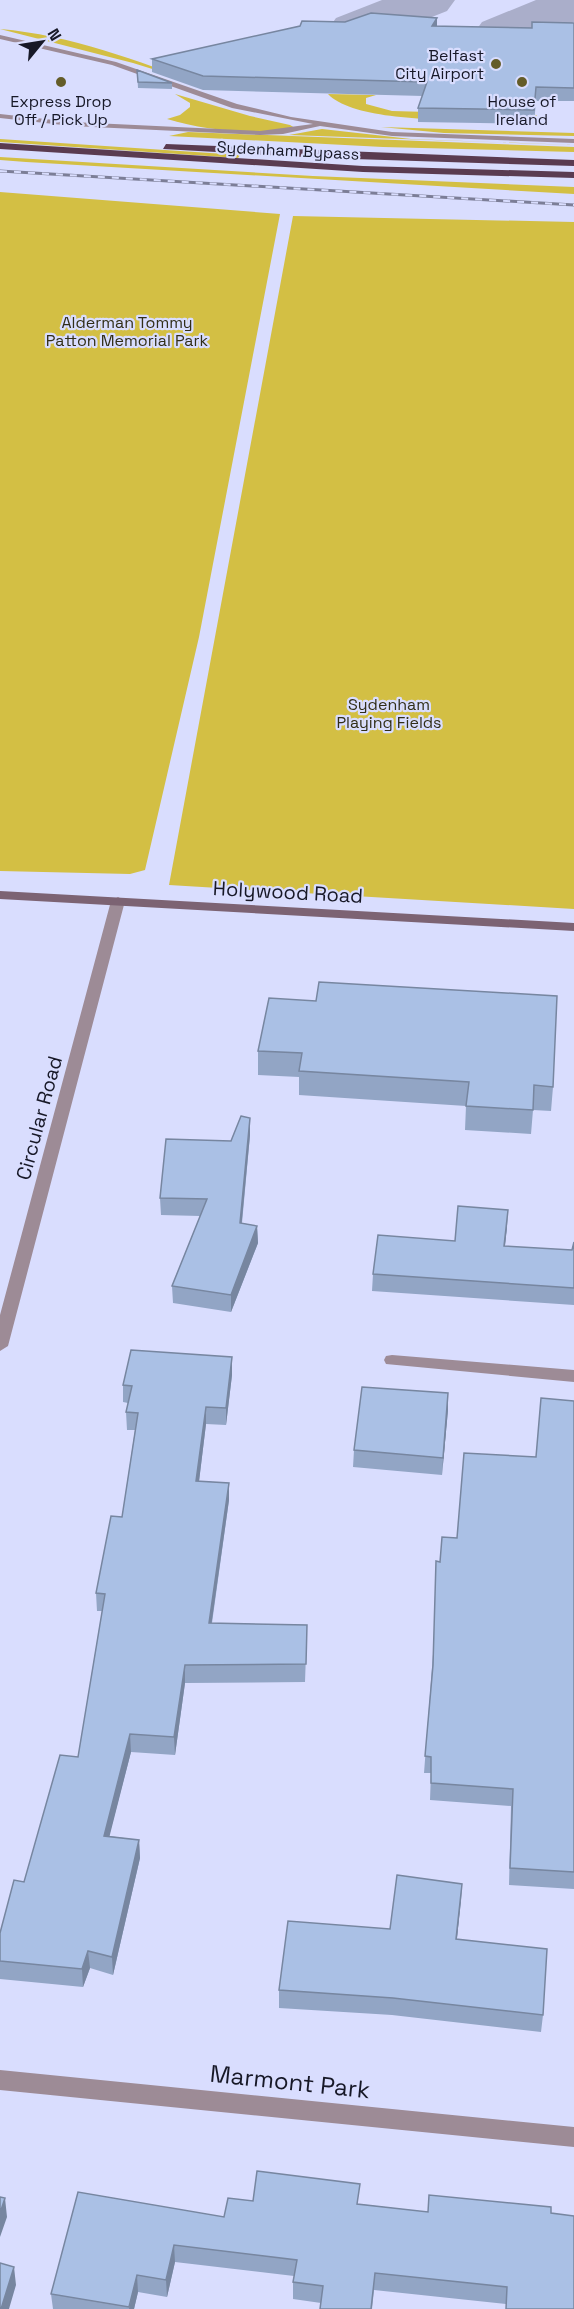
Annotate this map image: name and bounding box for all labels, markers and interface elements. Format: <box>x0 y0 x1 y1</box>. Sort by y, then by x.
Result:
north arrow <box>12 12 72 72</box>
text: N <box>43 25 66 45</box>
place label: Belfast City Airport <box>395 45 484 84</box>
marker: Belfast City Airport <box>489 57 503 71</box>
marker: Express Drop Off / Pick Up <box>54 75 68 89</box>
marker: House of Ireland <box>515 75 529 89</box>
place label: Express Drop Off / Pick Up <box>10 91 112 130</box>
place label: House of Ireland <box>488 91 556 130</box>
street label: Sydenham Bypass <box>216 136 360 165</box>
park label: Alderman Tommy Patton Memorial Park <box>46 312 209 351</box>
park label: Sydenham Playing Fields <box>336 694 442 733</box>
street label: Holywood Road <box>212 875 364 909</box>
street label: Circular Road <box>10 1053 68 1183</box>
street label: Marmont Park <box>209 2058 372 2105</box>

